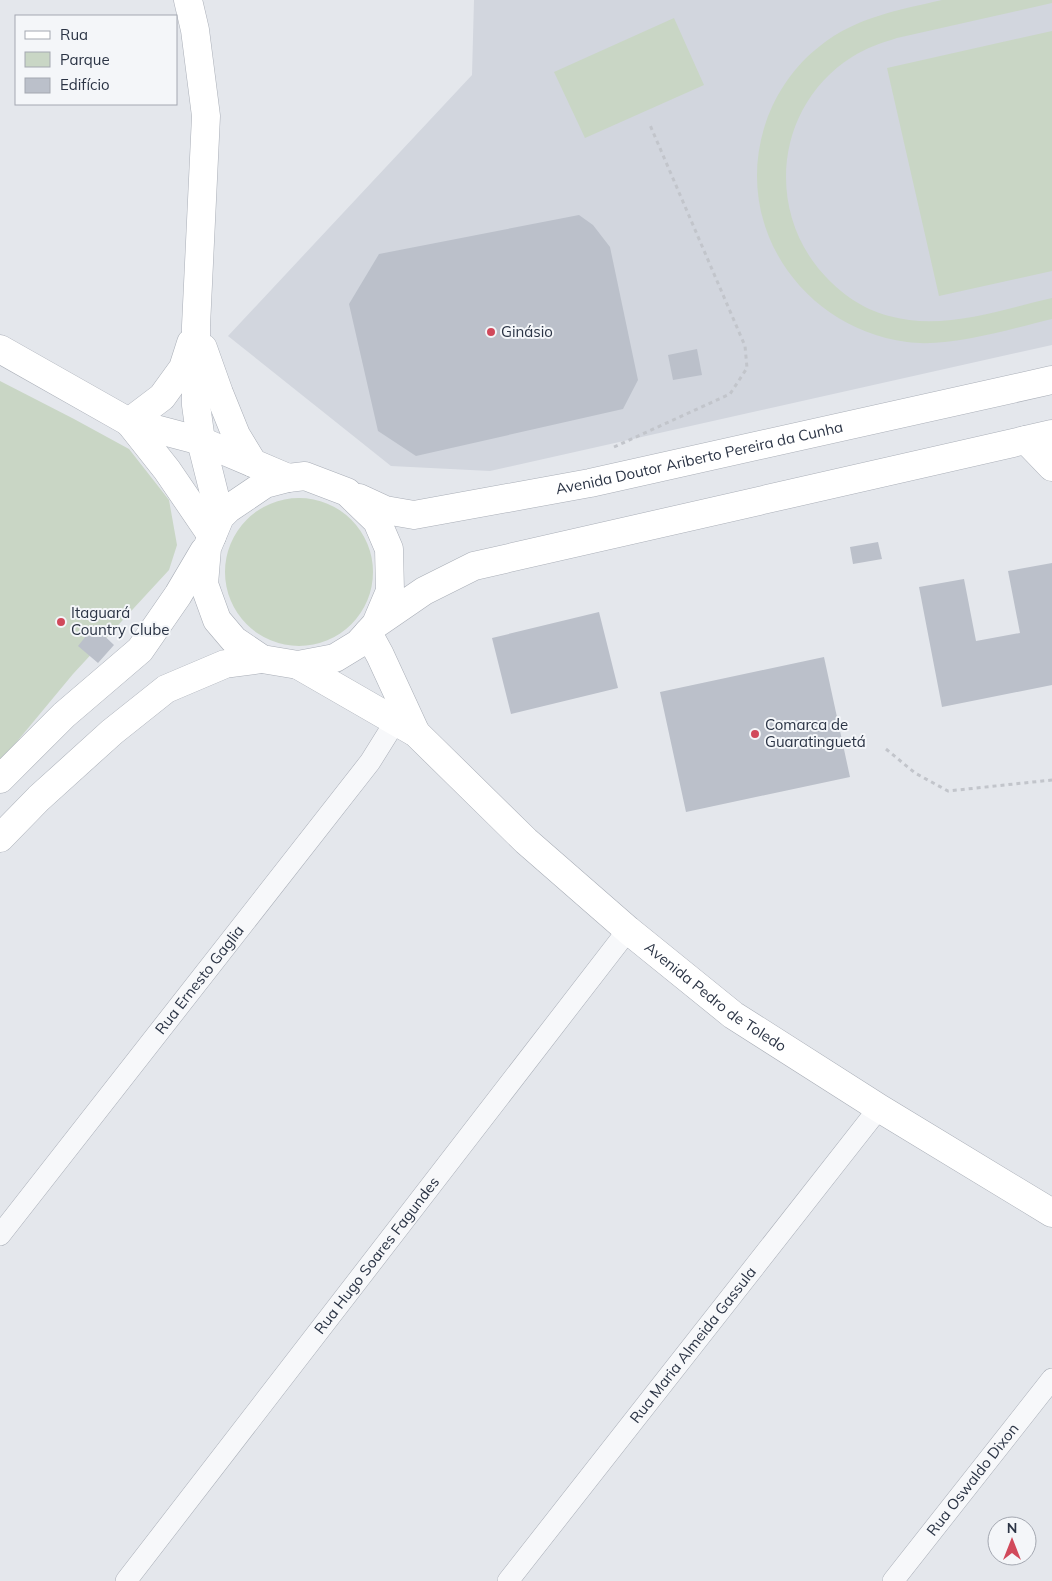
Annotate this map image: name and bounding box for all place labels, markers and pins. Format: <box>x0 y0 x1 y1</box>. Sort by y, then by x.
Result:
place label: Ginásio <box>501 322 553 341</box>
marker: Ginásio <box>485 326 497 338</box>
place label: Itaguará Country Clube <box>71 603 169 639</box>
marker: Itaguará Country Clube <box>55 616 67 628</box>
place label: Comarca de Guaratinguetá <box>765 715 866 751</box>
marker: Comarca de Guaratinguetá <box>749 728 761 740</box>

